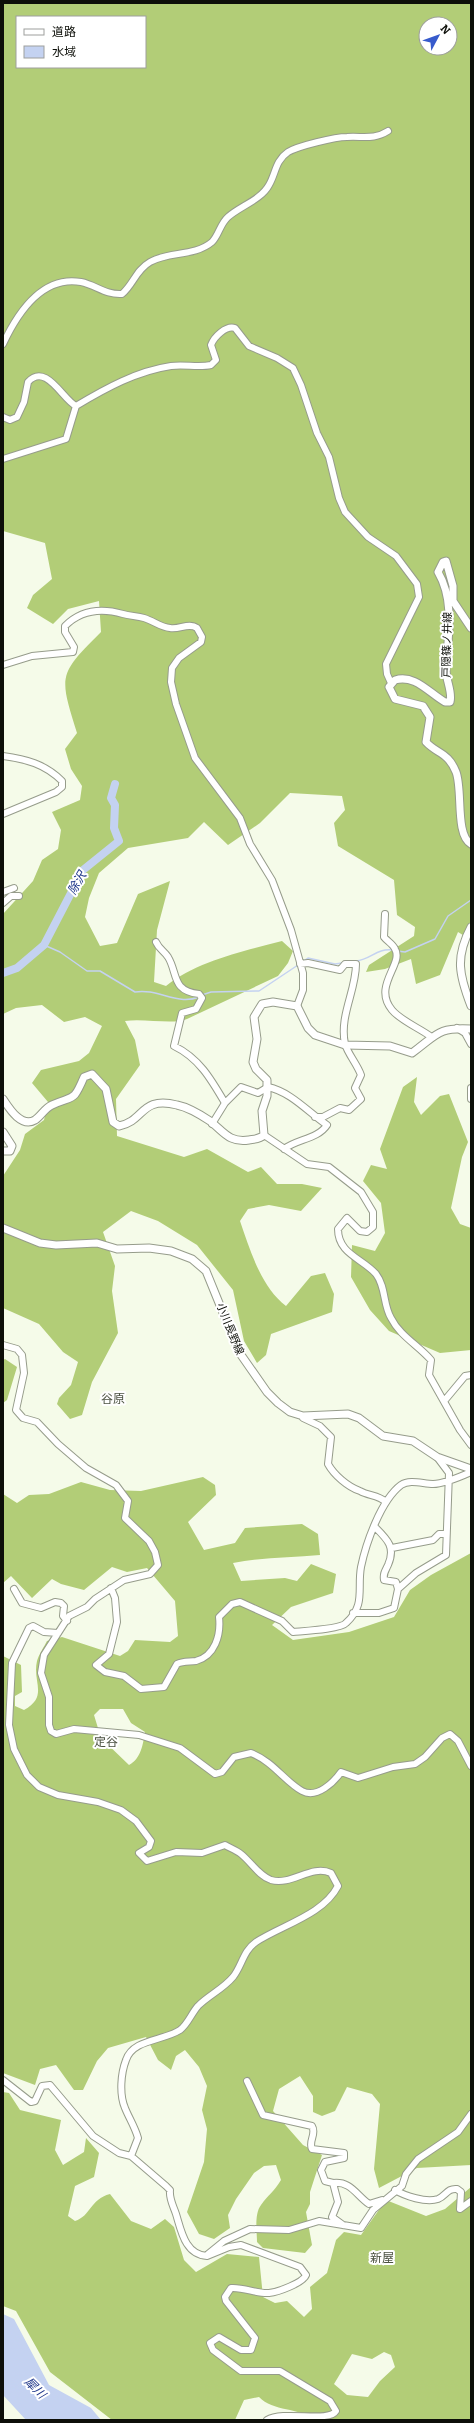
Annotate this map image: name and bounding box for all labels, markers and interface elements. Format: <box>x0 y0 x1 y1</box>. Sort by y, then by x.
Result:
legend <box>16 16 146 68</box>
north arrow <box>418 16 458 56</box>
text: N <box>437 22 453 38</box>
text: 道路 <box>52 25 76 39</box>
text: 水域 <box>52 45 76 59</box>
street label: 戸隠篠ノ井線 <box>440 612 454 678</box>
water label: 除沢 <box>65 867 90 897</box>
street label: 小川長野線 <box>214 1301 246 1357</box>
district label: 谷原 <box>101 1392 125 1406</box>
district label: 定谷 <box>94 1735 118 1749</box>
district label: 新屋 <box>370 2251 394 2265</box>
water label: 犀川 <box>22 2375 50 2403</box>

